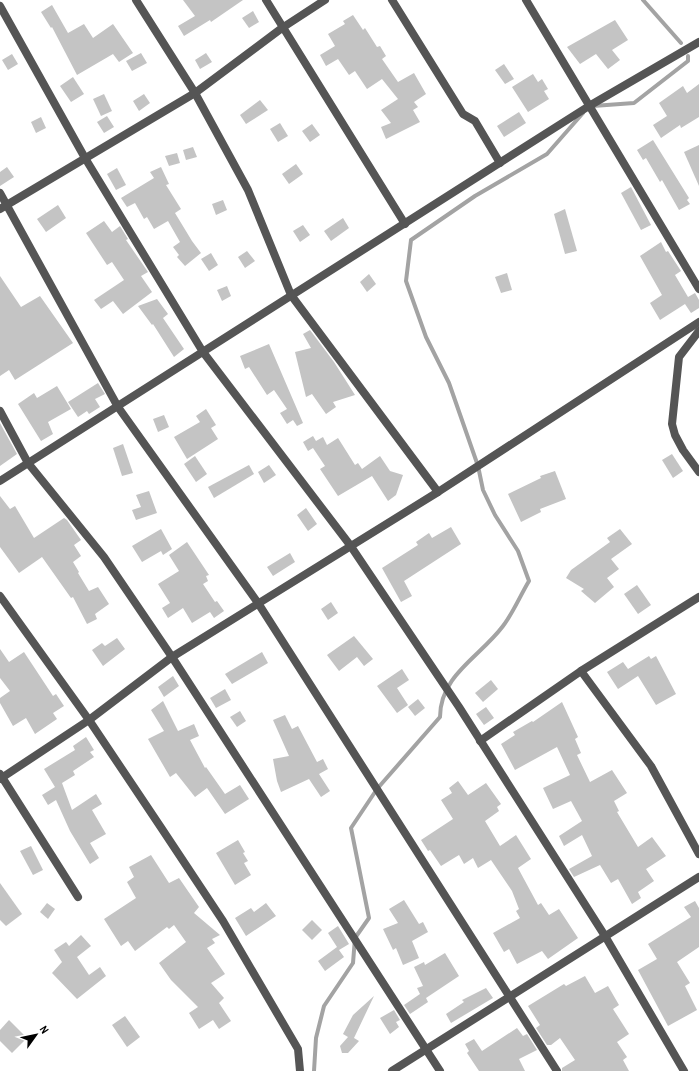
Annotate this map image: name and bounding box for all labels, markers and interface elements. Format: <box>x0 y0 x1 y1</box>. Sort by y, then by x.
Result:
north arrow <box>16 1015 56 1055</box>
text: N <box>37 1023 52 1036</box>

